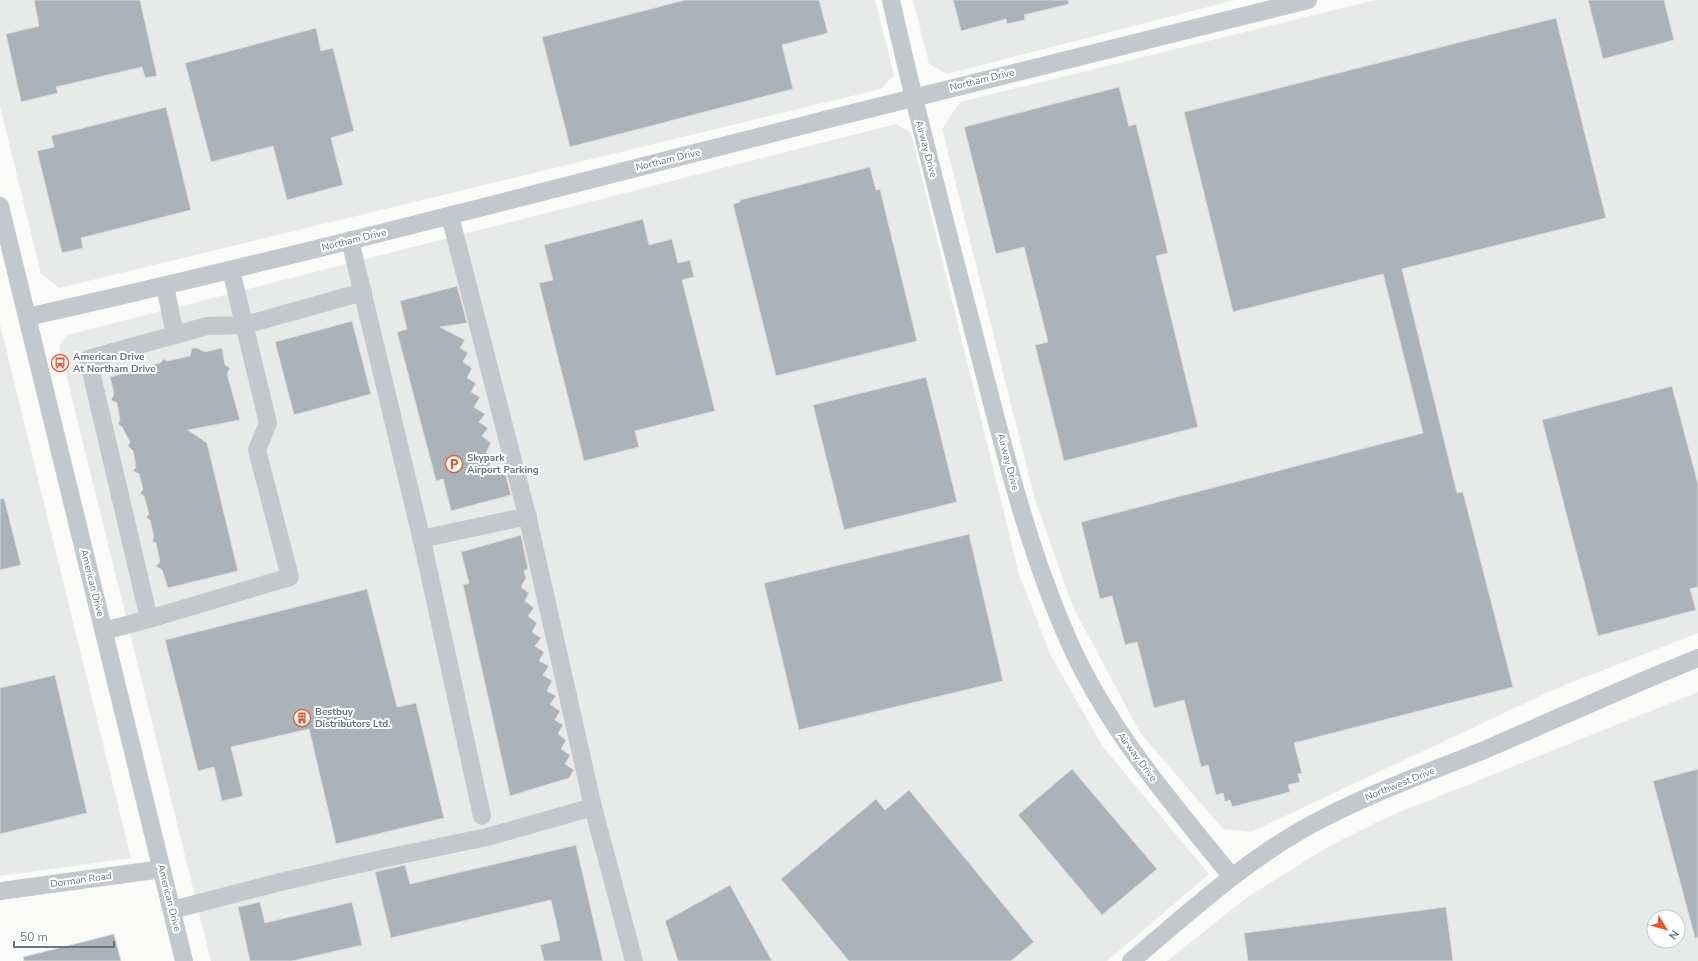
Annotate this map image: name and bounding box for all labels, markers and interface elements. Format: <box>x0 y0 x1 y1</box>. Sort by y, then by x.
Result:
street label: Northam Drive <box>948 65 1016 95</box>
street label: Airway Drive <box>912 119 940 179</box>
street label: Northam Drive <box>634 145 702 175</box>
street label: Northam Drive <box>320 225 388 255</box>
place label: American Drive At Northam Drive <box>73 350 156 376</box>
bus stop icon: American Drive At Northam Drive <box>50 353 70 373</box>
street label: Airway Drive <box>994 432 1022 492</box>
place label: Skypark Airport Parking <box>467 451 539 477</box>
parking icon: Skypark Airport Parking <box>444 454 464 474</box>
street label: American Drive <box>77 548 107 618</box>
place label: Bestbuy Distributors Ltd. <box>315 705 391 731</box>
building icon: Bestbuy Distributors Ltd. <box>292 708 312 728</box>
street label: Airway Drive <box>1114 729 1160 785</box>
street label: Northwest Drive <box>1363 764 1437 804</box>
street label: American Drive <box>154 863 184 933</box>
street label: Dorman Road <box>49 869 113 891</box>
north arrow <box>1646 909 1686 949</box>
scale bar <box>14 923 114 949</box>
text: N <box>1665 927 1682 943</box>
text: 50 m <box>20 929 48 945</box>

